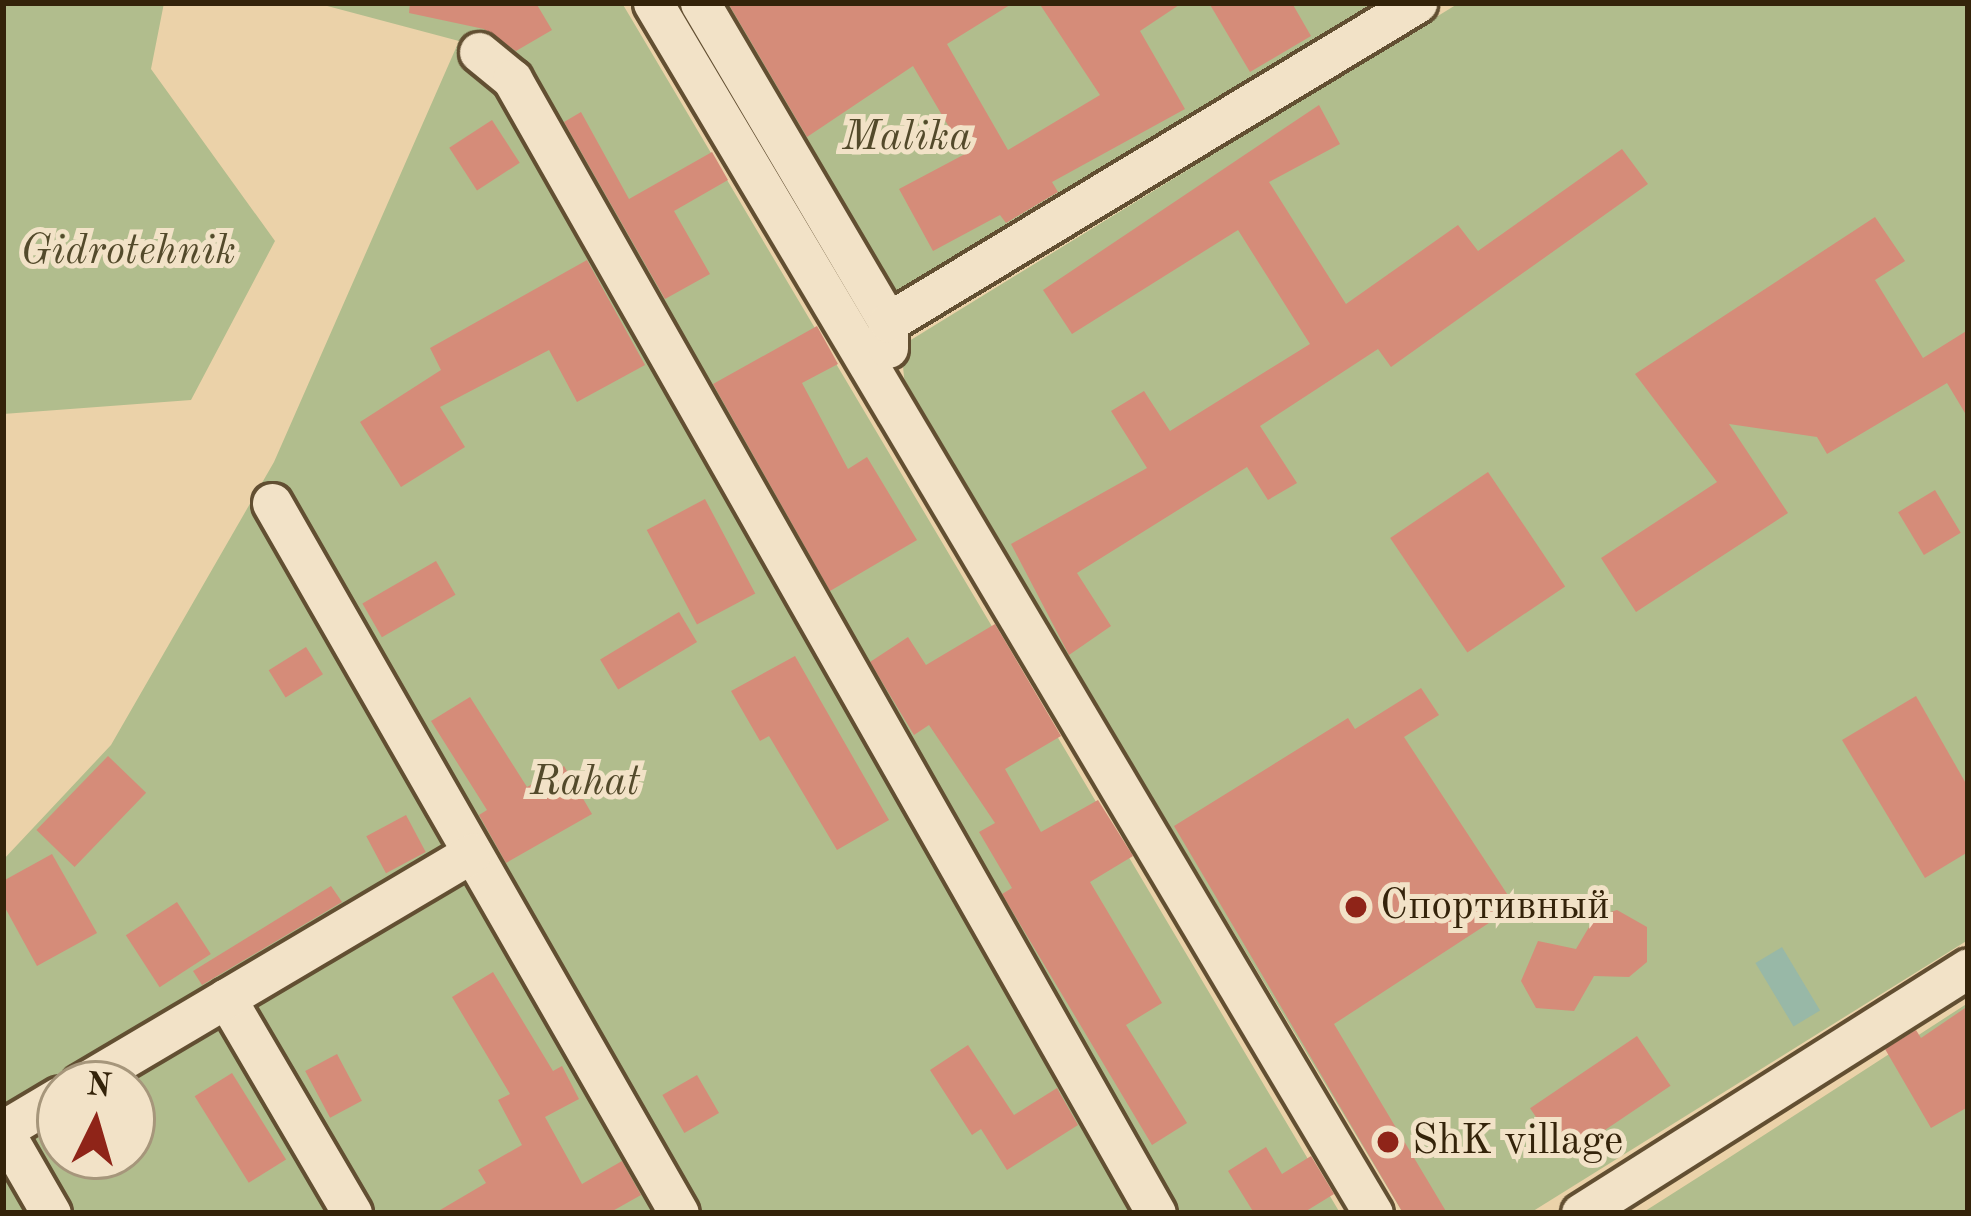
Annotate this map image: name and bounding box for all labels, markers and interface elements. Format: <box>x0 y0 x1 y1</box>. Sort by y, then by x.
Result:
park label: Malika <box>842 113 972 163</box>
park label: Gidrotehnik <box>20 227 236 277</box>
park label: Rahat <box>530 758 640 808</box>
place label: Спортивный <box>1380 882 1610 932</box>
marker: Спортивный <box>1343 894 1369 920</box>
north arrow <box>36 1060 156 1180</box>
text: N <box>85 1069 113 1104</box>
place label: ShK village <box>1412 1117 1623 1167</box>
marker: ShK village <box>1375 1129 1401 1155</box>

